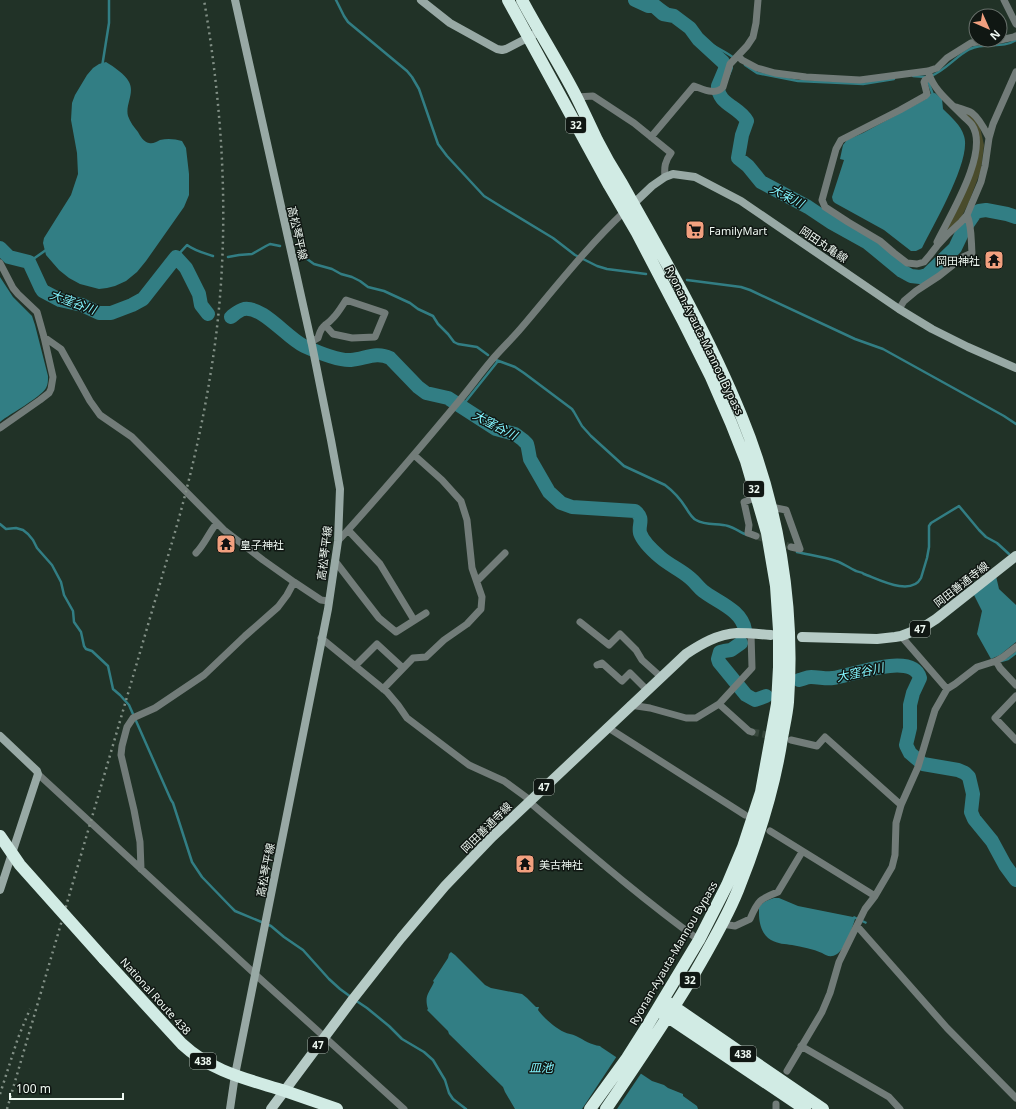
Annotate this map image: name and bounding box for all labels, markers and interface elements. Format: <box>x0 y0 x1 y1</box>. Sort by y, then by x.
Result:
north arrow <box>968 8 1008 48</box>
text: N <box>987 27 1004 44</box>
road number: 32 <box>566 117 586 133</box>
water label: 大束川 <box>767 180 809 213</box>
street label: 高松琴平線 <box>285 205 311 261</box>
supermarket icon: FamilyMart <box>684 219 706 241</box>
street label: 岡田丸亀線 <box>797 222 851 266</box>
place label: FamilyMart <box>709 223 767 238</box>
temple icon: 岡田神社 <box>983 249 1005 271</box>
place label: 岡田神社 <box>936 253 980 268</box>
street label: Ryonan-Ayauta-Mannou Bypass <box>662 263 748 417</box>
water label: 大窪谷川 <box>48 286 100 319</box>
water label: 大窪谷川 <box>470 406 522 445</box>
road number: 32 <box>744 481 764 497</box>
street label: 高松琴平線 <box>313 525 335 581</box>
temple icon: 皇子神社 <box>215 533 237 555</box>
place label: 皇子神社 <box>240 537 284 552</box>
street label: 岡田善通寺線 <box>930 558 992 610</box>
road number: 47 <box>910 621 930 637</box>
water label: 大窪谷川 <box>835 658 887 685</box>
road number: 47 <box>534 779 554 795</box>
street label: 岡田善通寺線 <box>457 798 515 856</box>
street label: 高松琴平線 <box>252 842 278 898</box>
temple icon: 美古神社 <box>514 853 536 875</box>
place label: 美古神社 <box>539 857 583 872</box>
street label: Ryonan-Ayauta-Mannou Bypass <box>626 878 720 1028</box>
street label: National Route 438 <box>117 954 195 1038</box>
road number: 32 <box>680 972 700 988</box>
road number: 47 <box>308 1037 328 1053</box>
road number: 438 <box>730 1046 756 1062</box>
road number: 438 <box>190 1053 216 1069</box>
water label: 皿池 <box>529 1059 554 1076</box>
scale bar <box>10 1075 123 1101</box>
text: 100 m <box>16 1080 51 1097</box>

